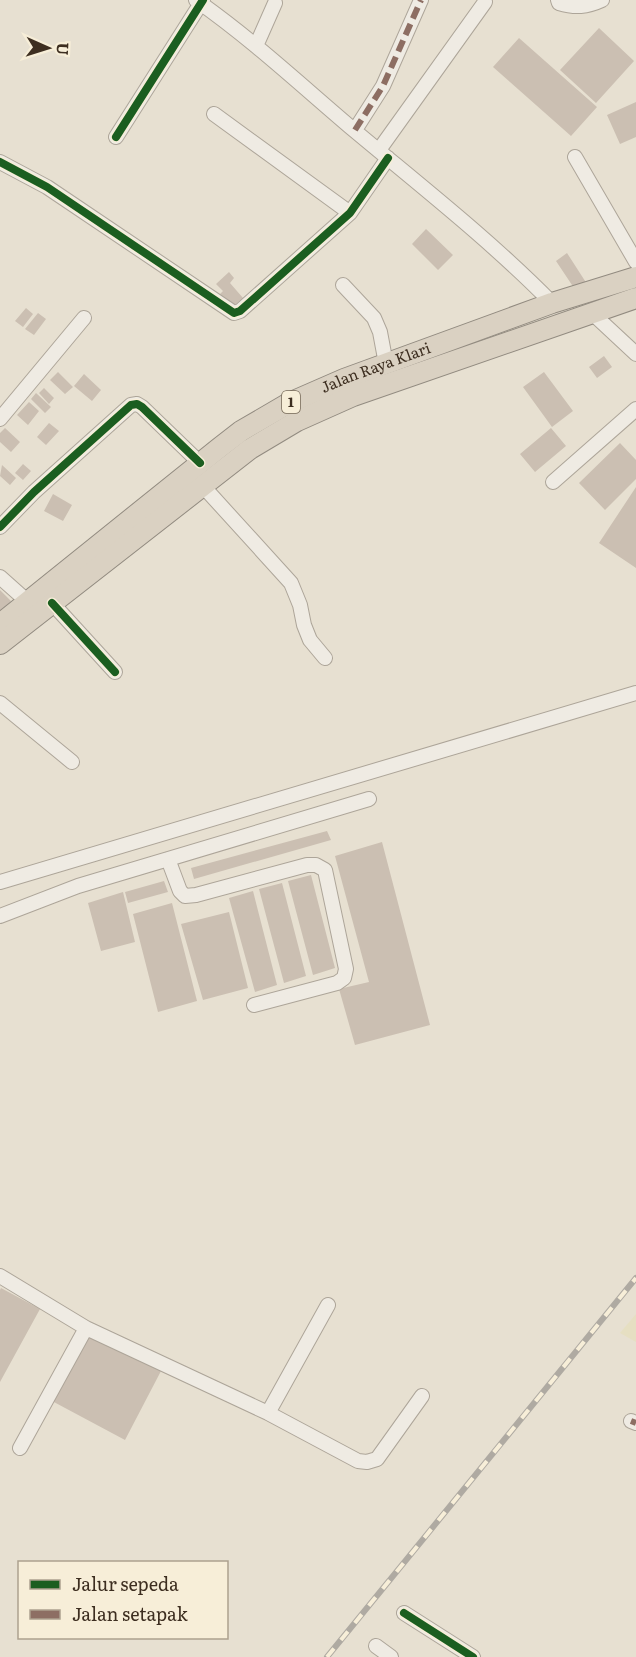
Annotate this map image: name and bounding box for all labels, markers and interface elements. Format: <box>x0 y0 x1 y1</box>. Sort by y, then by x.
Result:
north arrow <box>18 18 78 78</box>
text: U <box>52 42 76 56</box>
street label: Jalan Raya Klari <box>317 335 433 398</box>
road number: 1 <box>282 391 300 413</box>
legend <box>18 1561 228 1639</box>
text: Jalur sepeda <box>72 1570 179 1597</box>
text: Jalan setapak <box>72 1600 189 1627</box>

